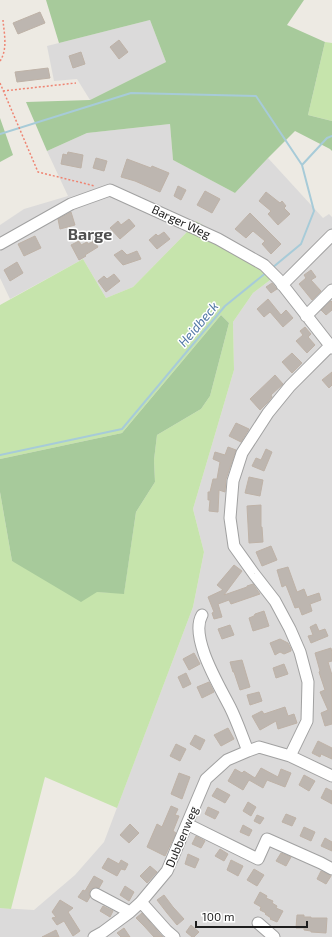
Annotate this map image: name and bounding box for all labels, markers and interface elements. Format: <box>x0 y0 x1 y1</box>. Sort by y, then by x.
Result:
street label: Barger Weg <box>150 201 213 241</box>
district label: Barge <box>68 224 112 243</box>
water label: Heidbeck <box>175 298 222 350</box>
street label: Dubbenweg <box>162 804 200 869</box>
scale bar <box>196 903 307 929</box>
text: 100 m <box>202 909 234 923</box>

